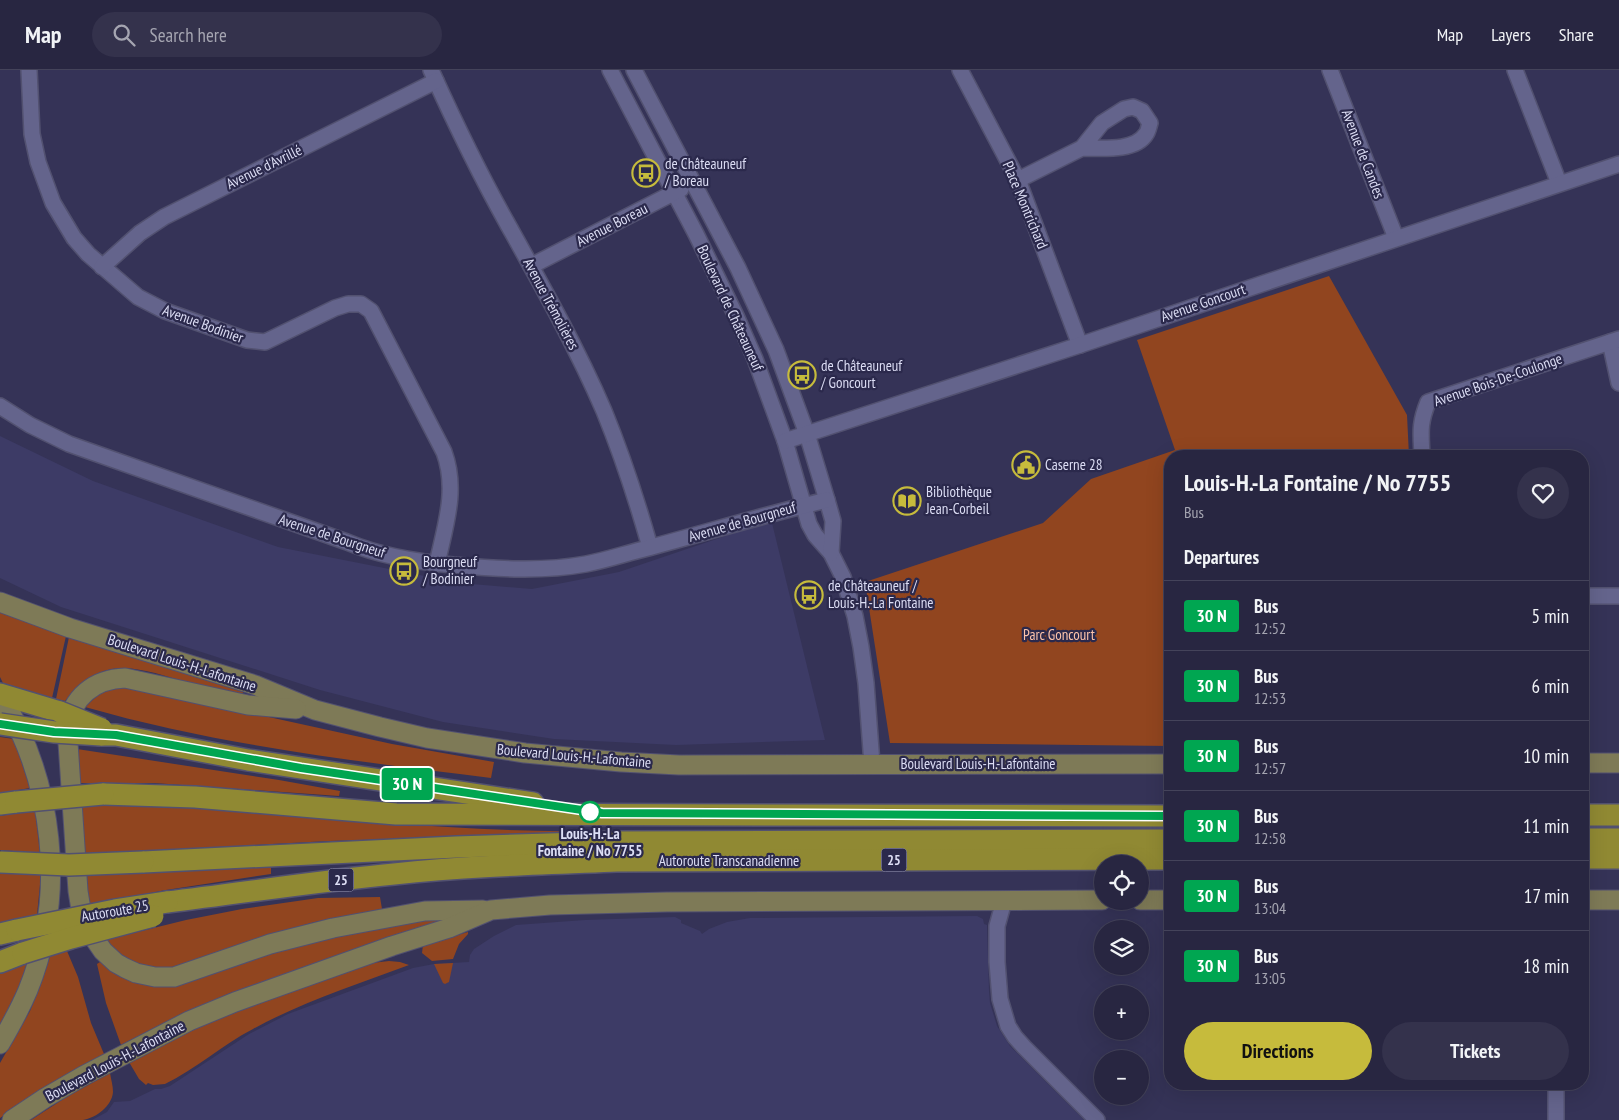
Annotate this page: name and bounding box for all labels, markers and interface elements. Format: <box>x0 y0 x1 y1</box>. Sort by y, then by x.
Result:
search box <box>92 12 442 57</box>
text: Map <box>25 19 62 50</box>
icon: search <box>110 21 138 49</box>
text: Search here <box>150 23 227 47</box>
text: Map <box>1437 23 1463 46</box>
text: Layers <box>1491 23 1531 46</box>
text: Share <box>1559 23 1594 46</box>
street label: Avenue de Candes <box>1338 107 1389 201</box>
street label: Avenue d'Avrillé <box>223 140 305 193</box>
place label: de Châteauneuf / Boreau <box>664 154 747 190</box>
bus stop icon: de Châteauneuf / Boreau <box>631 158 661 188</box>
street label: Place Montrichard <box>998 158 1052 251</box>
street label: Avenue Boreau <box>573 199 651 251</box>
street label: Boulevard de Châteauneuf <box>693 242 768 375</box>
street label: Avenue Trémolières <box>519 255 584 353</box>
street label: Avenue Goncourt <box>1158 279 1248 326</box>
street label: Avenue Bodinier <box>160 300 247 347</box>
street label: Avenue Bois-De-Coulonge <box>1431 349 1565 410</box>
place label: de Châteauneuf / Goncourt <box>820 356 903 392</box>
bus stop icon: de Châteauneuf / Goncourt <box>787 360 817 390</box>
public building icon: Caserne 28 <box>1011 450 1041 480</box>
place label: Caserne 28 <box>1045 455 1103 474</box>
text: Louis-H.-La Fontaine / No 7755 <box>1184 467 1451 498</box>
button: heart <box>1517 467 1569 519</box>
place label: Bibliothèque Jean-Corbeil <box>925 482 992 518</box>
library icon: Bibliothèque Jean-Corbeil <box>892 486 922 516</box>
street label: Avenue de Bourgneuf <box>686 497 799 546</box>
text: Bus <box>1184 502 1204 522</box>
street label: Avenue de Bourgneuf <box>277 509 389 562</box>
text: Departures <box>1184 545 1259 569</box>
place label: Bourgneuf / Bodinier <box>422 552 478 588</box>
bus stop icon: Bourgneuf / Bodinier <box>389 556 419 586</box>
place label: de Châteauneuf / Louis-H.-La Fontaine <box>828 576 933 612</box>
bus stop icon: de Châteauneuf / Louis-H.-La Fontaine <box>794 580 824 610</box>
text: Bus <box>1254 594 1278 618</box>
text: 30 N <box>1196 604 1227 627</box>
text: 5 min <box>1532 604 1569 628</box>
text: 12:52 <box>1254 618 1286 638</box>
park label: Parc Goncourt <box>1023 625 1095 644</box>
street label: Boulevard Louis-H.-Lafontaine <box>106 630 259 695</box>
text: Bus <box>1254 664 1278 688</box>
text: 30 N <box>1196 674 1227 697</box>
text: 6 min <box>1532 674 1569 698</box>
text: 12:53 <box>1254 688 1286 708</box>
text: Bus <box>1254 734 1278 758</box>
street label: Boulevard Louis-H.-Lafontaine <box>496 739 652 772</box>
text: 30 N <box>1196 744 1227 767</box>
text: 10 min <box>1523 744 1569 768</box>
street label: Boulevard Louis-H.-Lafontaine <box>901 754 1055 773</box>
text: 12:57 <box>1254 758 1286 778</box>
line badge: 30 N <box>372 768 442 800</box>
text: 30 N <box>392 772 422 795</box>
marker: Louis-H.-La Fontaine / No 7755 <box>579 801 601 823</box>
text: Bus <box>1254 804 1278 828</box>
text: 30 N <box>1196 814 1227 837</box>
text: 11 min <box>1523 814 1569 838</box>
place label: Louis-H.-La Fontaine / No 7755 <box>538 824 642 860</box>
text: 12:58 <box>1254 828 1286 848</box>
road number: 25 <box>882 848 906 872</box>
street label: Autoroute Transcanadienne <box>659 851 799 870</box>
map controls <box>1094 855 1149 1105</box>
button: locate <box>1094 855 1149 910</box>
road number: 25 <box>328 868 354 892</box>
text: Bus <box>1254 874 1278 898</box>
text: 30 N <box>1196 884 1227 907</box>
text: 17 min <box>1524 884 1569 908</box>
street label: Autoroute 25 <box>80 895 150 926</box>
text: 13:04 <box>1254 898 1286 918</box>
button: layers <box>1094 920 1149 975</box>
text: Bus <box>1254 944 1278 968</box>
text: 30 N <box>1196 954 1227 977</box>
text: 18 min <box>1523 954 1569 978</box>
text: 13:05 <box>1254 968 1286 988</box>
button: + <box>1094 985 1149 1040</box>
street label: Boulevard Louis-H.-Lafontaine <box>42 1016 188 1105</box>
button: Directions <box>1184 1022 1372 1080</box>
button: Tickets <box>1382 1022 1569 1080</box>
button: − <box>1094 1050 1149 1105</box>

